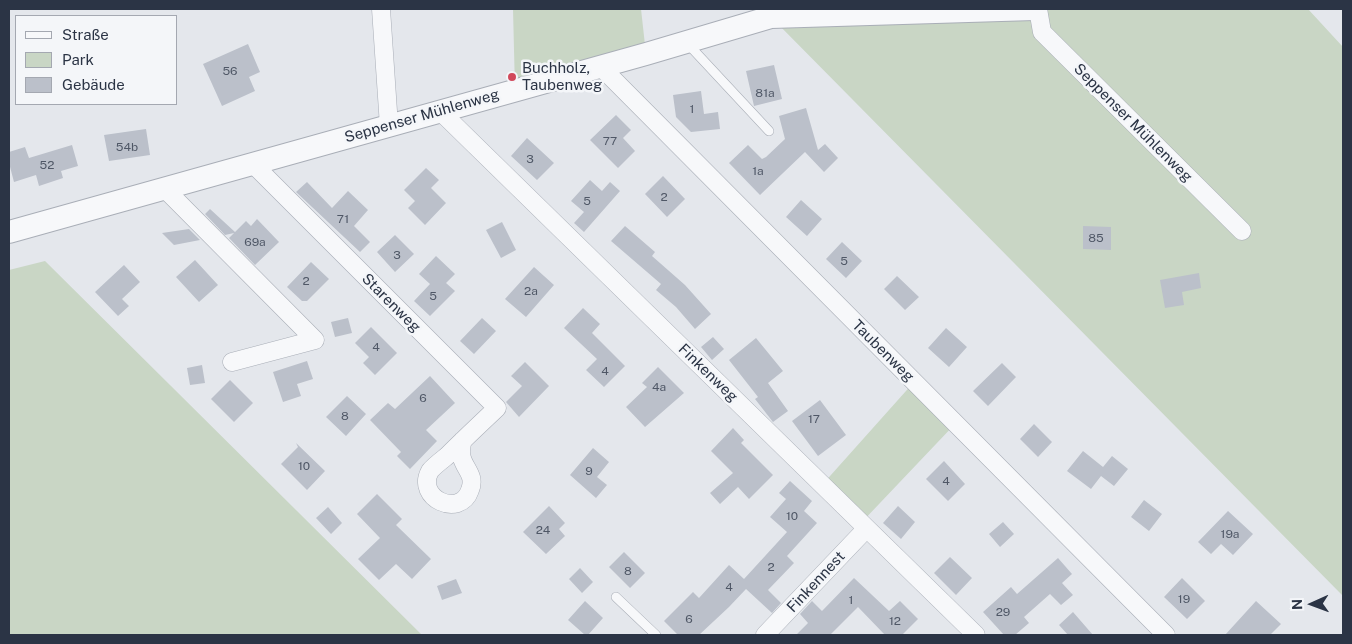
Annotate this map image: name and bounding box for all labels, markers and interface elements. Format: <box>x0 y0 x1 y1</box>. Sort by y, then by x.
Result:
legend <box>15 15 178 105</box>
text: Straße <box>62 26 109 43</box>
text: Park <box>62 51 94 68</box>
place label: Buchholz, Taubenweg <box>522 59 602 94</box>
street label: Seppenser Mühlenweg <box>1070 60 1196 186</box>
house number: 56 <box>222 64 238 78</box>
marker: Buchholz, Taubenweg <box>506 71 518 83</box>
text: Gebäude <box>62 76 125 93</box>
street label: Seppenser Mühlenweg <box>343 85 501 147</box>
house number: 81a <box>755 86 775 100</box>
house number: 1 <box>690 102 694 116</box>
house number: 77 <box>603 134 617 148</box>
house number: 54b <box>116 140 138 154</box>
house number: 3 <box>526 152 534 166</box>
house number: 52 <box>40 158 54 172</box>
house number: 1a <box>752 164 764 178</box>
house number: 2 <box>660 190 668 204</box>
house number: 5 <box>583 194 591 208</box>
house number: 71 <box>337 212 349 226</box>
house number: 85 <box>1088 231 1104 245</box>
house number: 69a <box>244 235 266 249</box>
house number: 3 <box>393 248 401 262</box>
house number: 5 <box>840 254 848 268</box>
street label: Starenweg <box>358 270 424 336</box>
house number: 2 <box>302 274 310 288</box>
house number: 2a <box>524 284 538 298</box>
house number: 5 <box>429 289 437 303</box>
street label: Taubenweg <box>848 316 918 386</box>
house number: 4 <box>372 340 380 354</box>
street label: Finkenweg <box>675 340 741 406</box>
house number: 4 <box>601 364 609 378</box>
house number: 4a <box>652 380 666 394</box>
house number: 6 <box>419 391 427 405</box>
house number: 8 <box>341 409 349 423</box>
house number: 17 <box>808 412 820 426</box>
house number: 10 <box>298 459 310 473</box>
house number: 9 <box>585 464 593 478</box>
house number: 4 <box>942 474 950 488</box>
house number: 10 <box>786 509 798 523</box>
house number: 24 <box>536 523 550 537</box>
house number: 19a <box>1220 527 1240 541</box>
street label: Finkennest <box>783 548 849 616</box>
house number: 2 <box>767 560 775 574</box>
house number: 8 <box>624 564 632 578</box>
north arrow <box>1287 579 1337 629</box>
house number: 4 <box>725 580 733 594</box>
house number: 19 <box>1178 592 1190 606</box>
house number: 1 <box>849 593 853 607</box>
text: N <box>1289 599 1305 610</box>
house number: 29 <box>996 605 1010 619</box>
house number: 6 <box>685 612 693 626</box>
house number: 12 <box>889 614 901 628</box>

